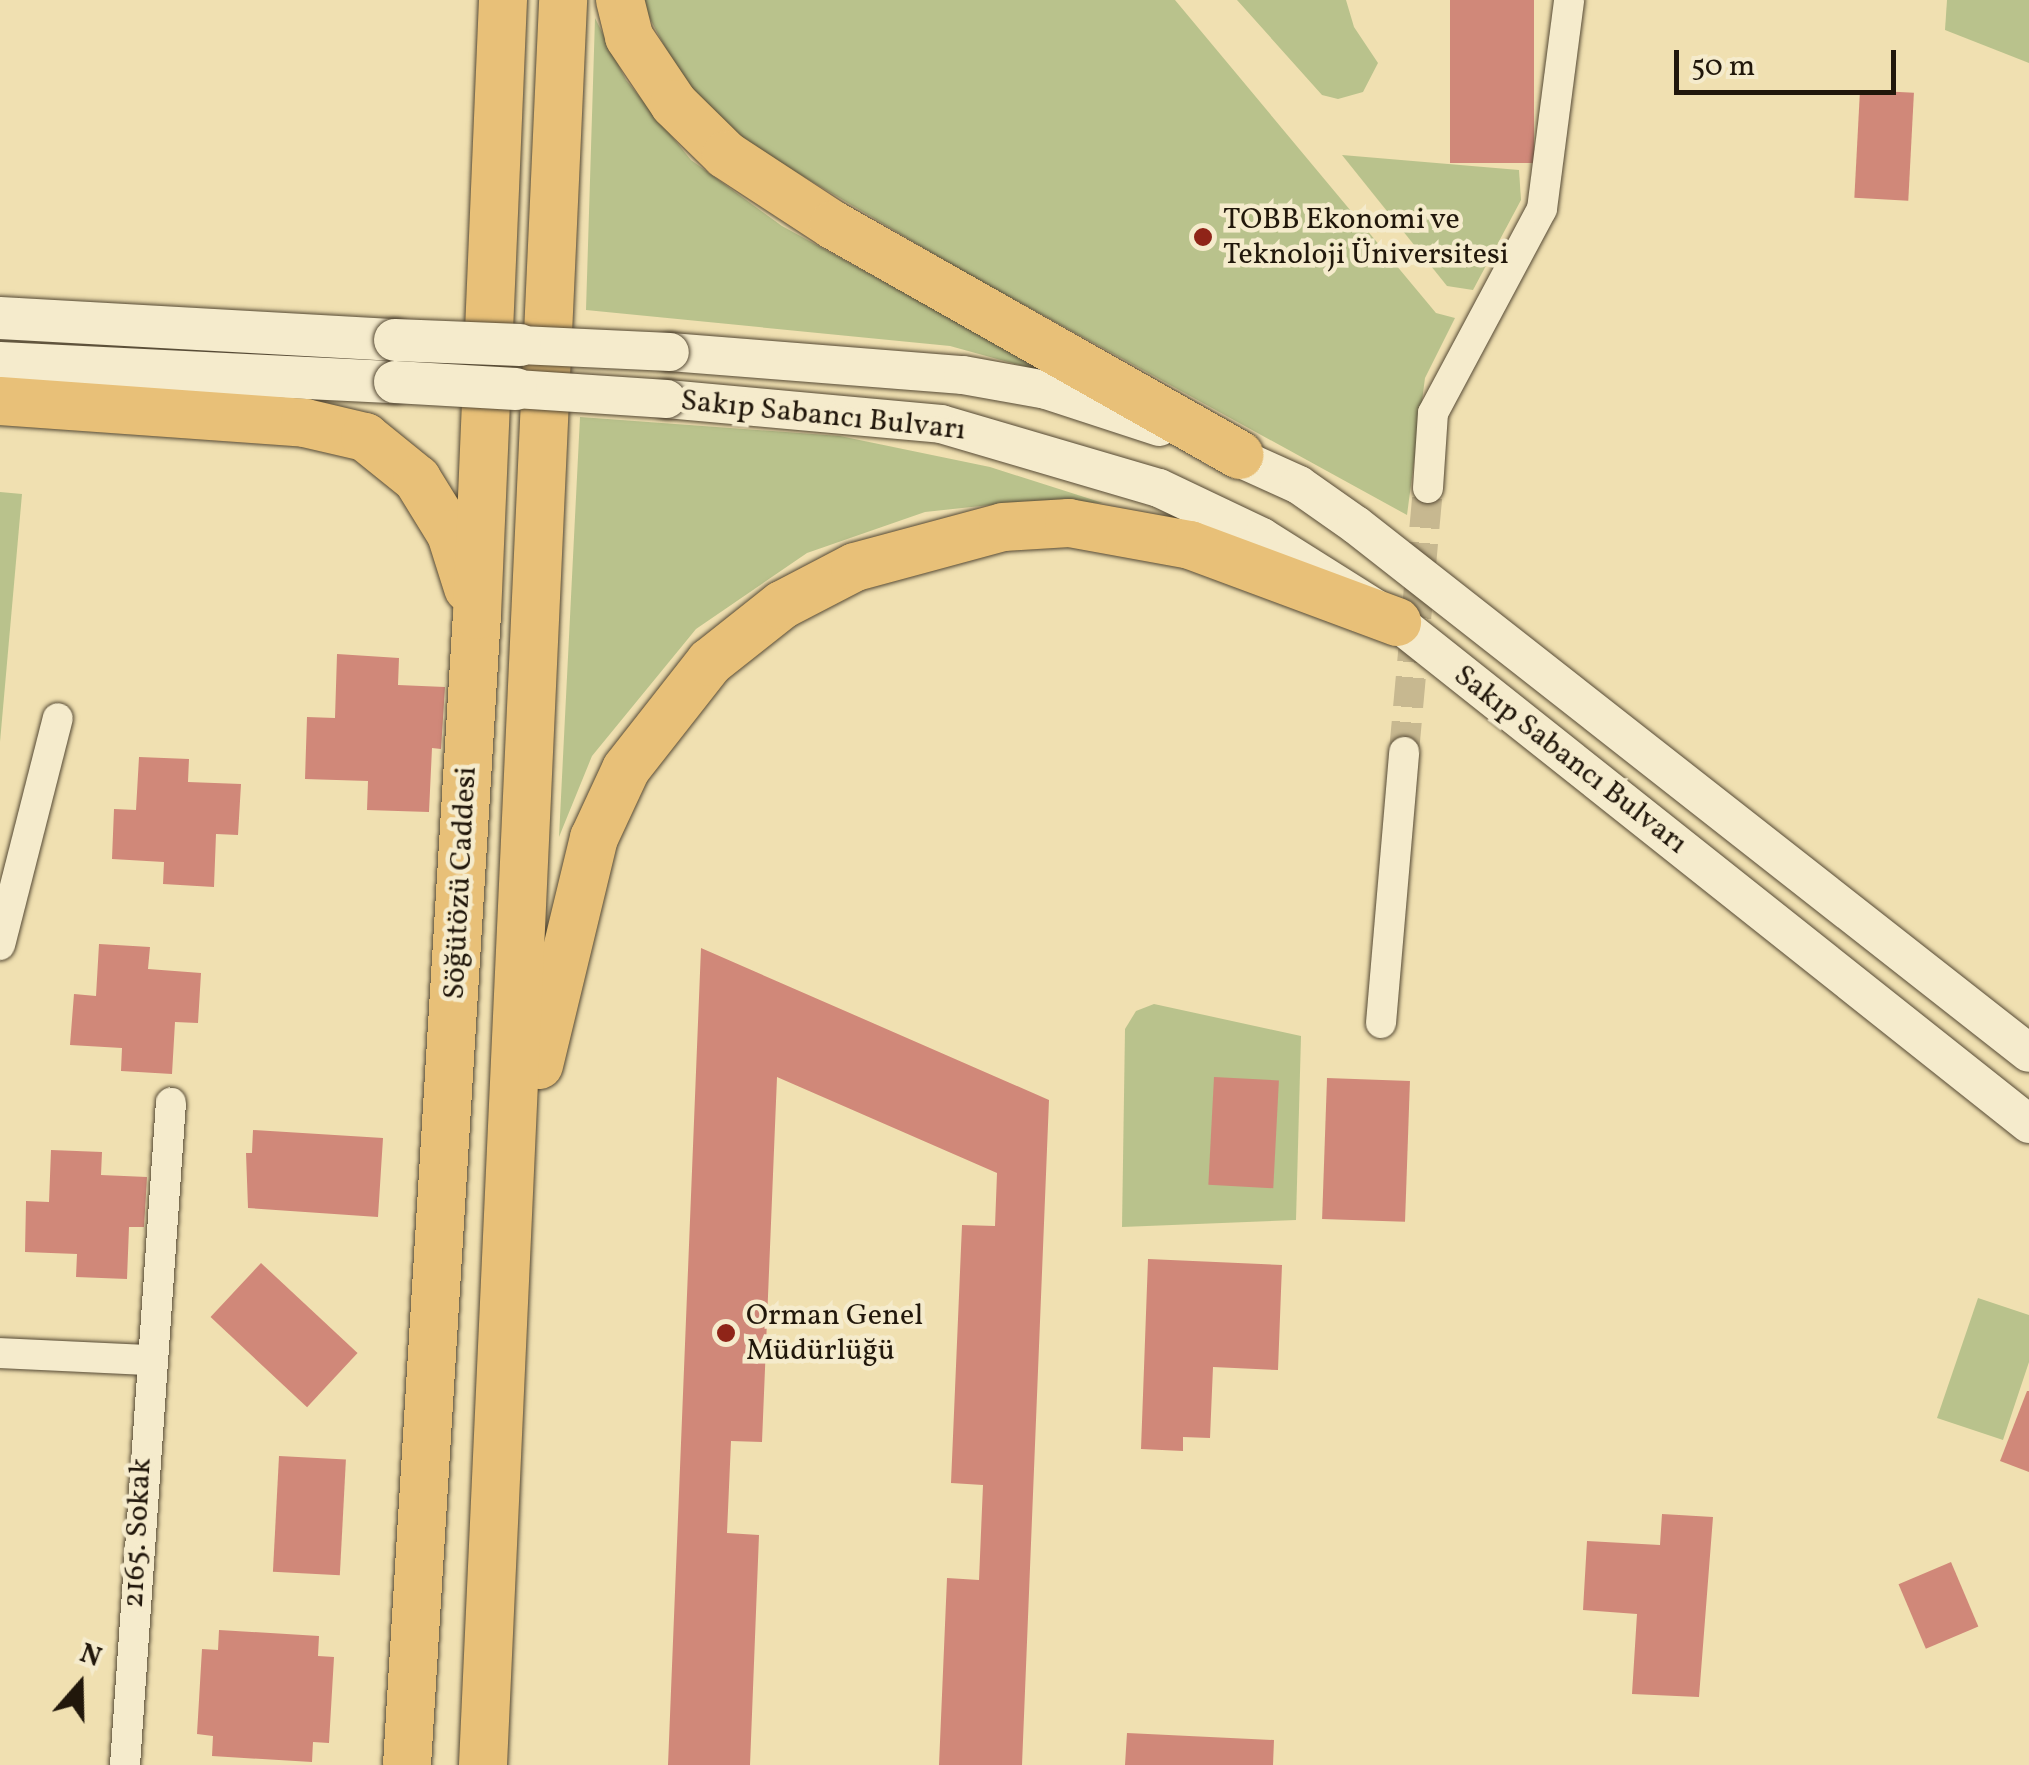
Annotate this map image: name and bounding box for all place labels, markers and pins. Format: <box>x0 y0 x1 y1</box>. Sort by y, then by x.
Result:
place label: TOBB Ekonomi ve Teknoloji Üniversitesi <box>1223 202 1509 272</box>
marker: TOBB Ekonomi ve Teknoloji Üniversitesi <box>1192 226 1214 248</box>
place label: Orman Genel Müdürlüğü <box>746 1298 923 1368</box>
marker: Orman Genel Müdürlüğü <box>715 1322 737 1344</box>

